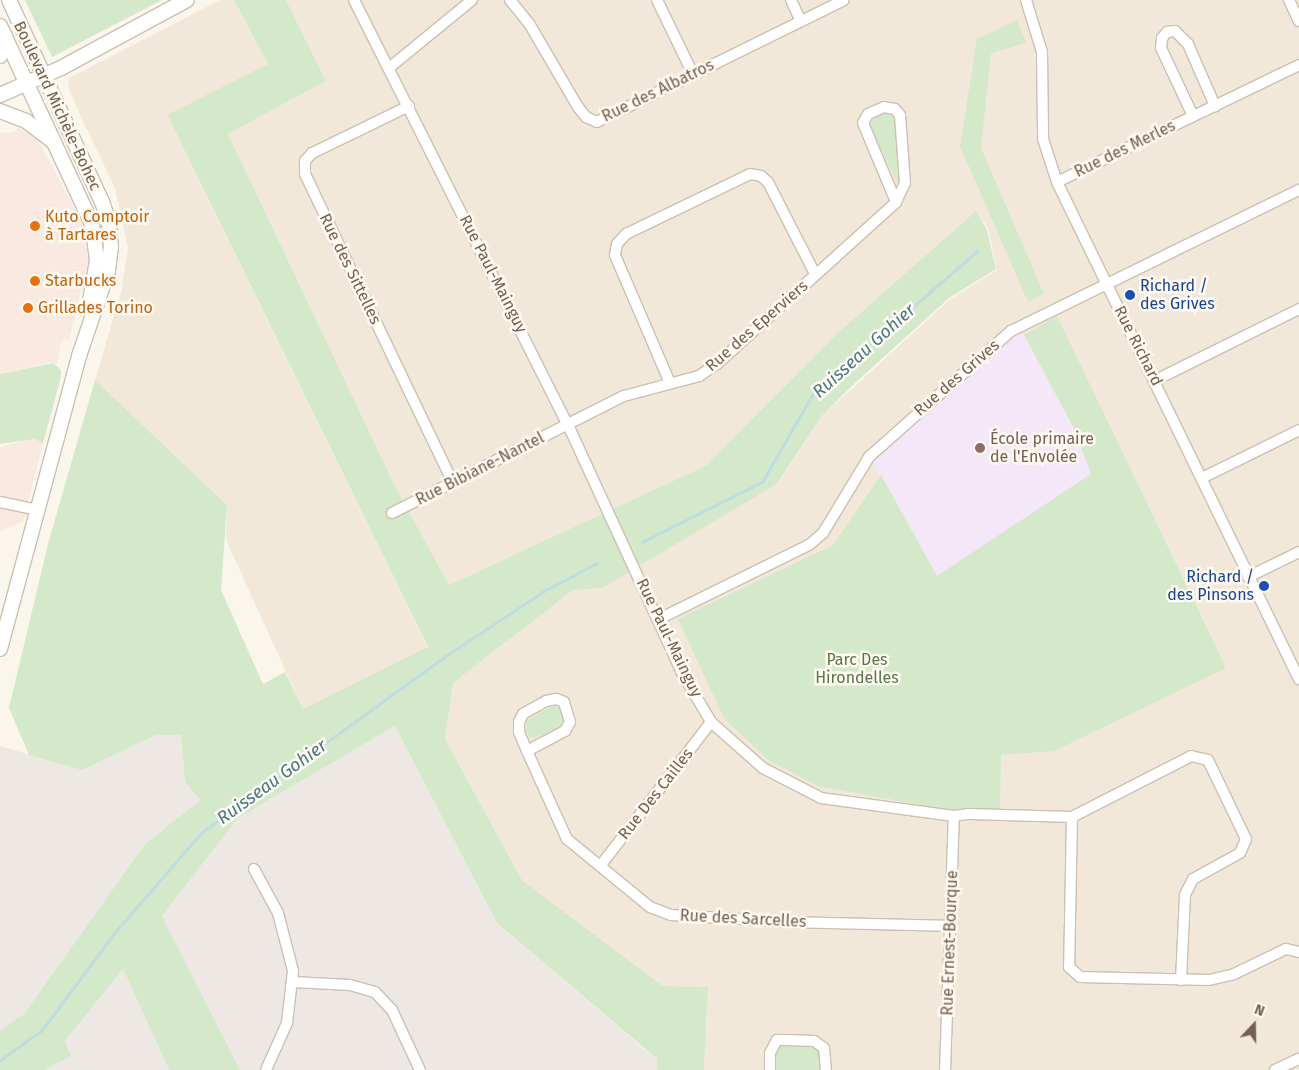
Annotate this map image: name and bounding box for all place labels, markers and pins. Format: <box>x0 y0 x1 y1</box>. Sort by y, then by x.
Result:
place label: Kuto Comptoir à Tartares <box>45 207 149 245</box>
marker: Kuto Comptoir à Tartares <box>29 220 41 232</box>
place label: Starbucks <box>45 271 116 291</box>
marker: Starbucks <box>29 275 41 287</box>
place label: Richard / des Grives <box>1140 276 1215 314</box>
marker: Richard / des Grives <box>1124 289 1136 301</box>
place label: Grillades Torino <box>38 298 153 318</box>
marker: Grillades Torino <box>22 302 34 314</box>
place label: École primaire de l'Envolée <box>990 429 1094 467</box>
marker: École primaire de l'Envolée <box>974 442 986 454</box>
place label: Richard / des Pinsons <box>1167 567 1254 605</box>
marker: Richard / des Pinsons <box>1258 580 1270 592</box>

